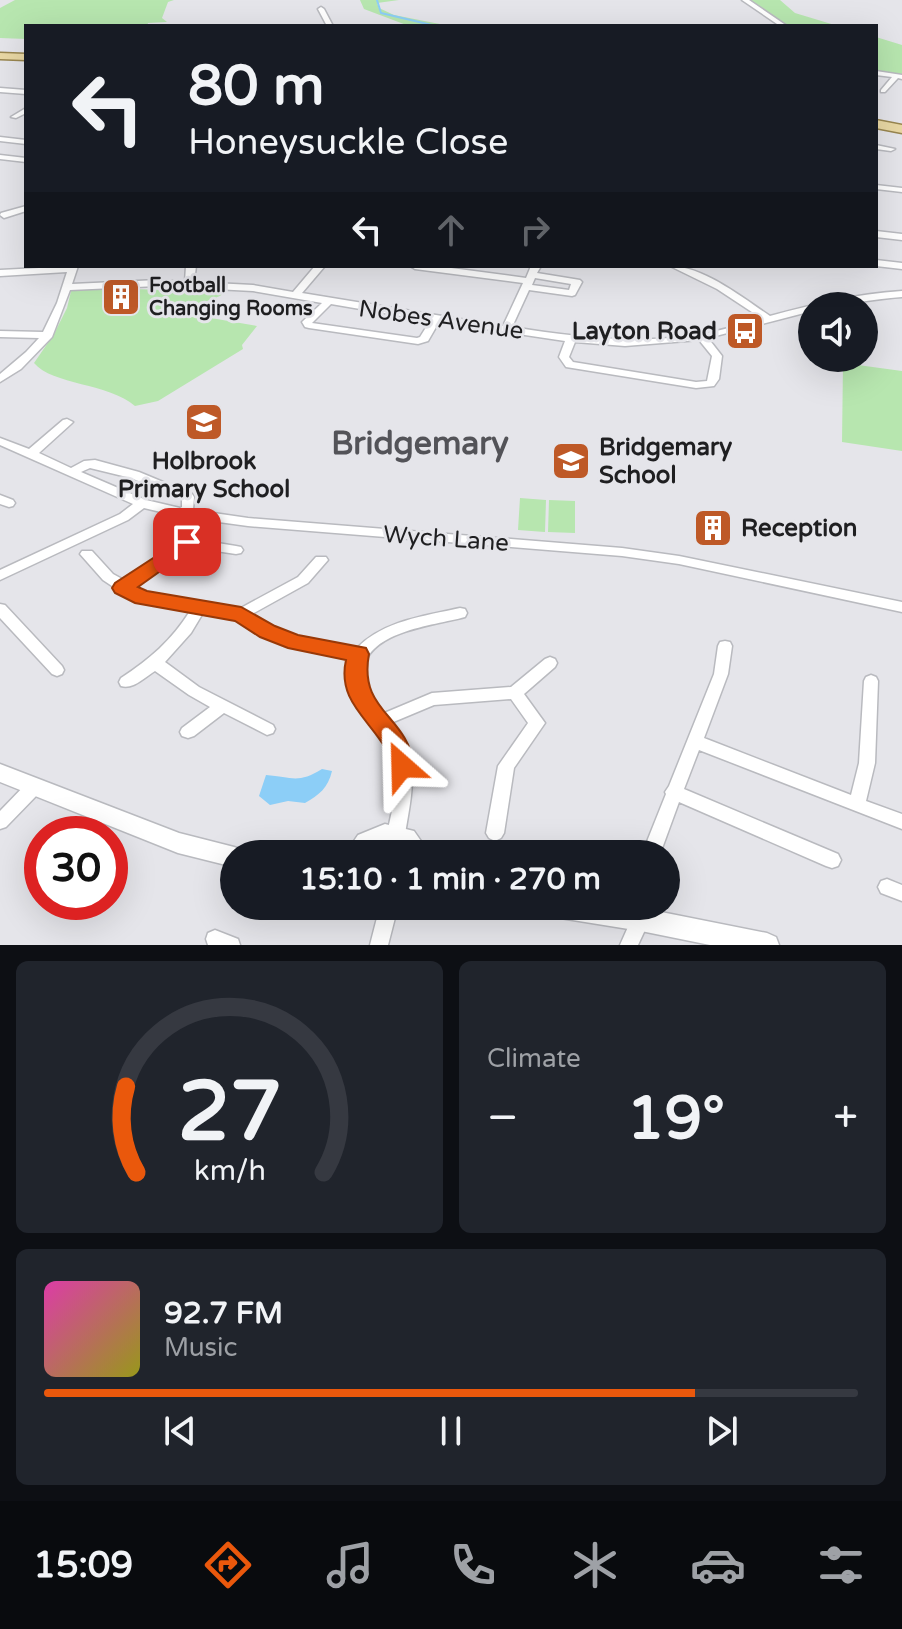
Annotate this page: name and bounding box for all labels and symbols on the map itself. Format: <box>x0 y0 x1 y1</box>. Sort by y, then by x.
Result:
place label: Football Changing Rooms <box>149 274 313 321</box>
building icon: Football Changing Rooms <box>100 276 142 318</box>
street label: Nobes Avenue <box>357 294 525 346</box>
bus stop icon: Layton Road <box>724 310 766 352</box>
place label: Layton Road <box>572 317 717 346</box>
school or university icon: Holbrook Primary School <box>183 401 225 443</box>
district label: Bridgemary <box>331 425 509 463</box>
place label: Bridgemary School <box>599 433 732 490</box>
school or university icon: Bridgemary School <box>550 440 592 482</box>
place label: Holbrook Primary School <box>118 447 290 504</box>
building icon: Reception <box>692 507 734 549</box>
pin <box>153 508 221 576</box>
place label: Reception <box>741 514 857 543</box>
street label: Wych Lane <box>382 520 510 558</box>
position arrow <box>360 724 444 808</box>
speed limit sign: 30 <box>24 816 128 920</box>

